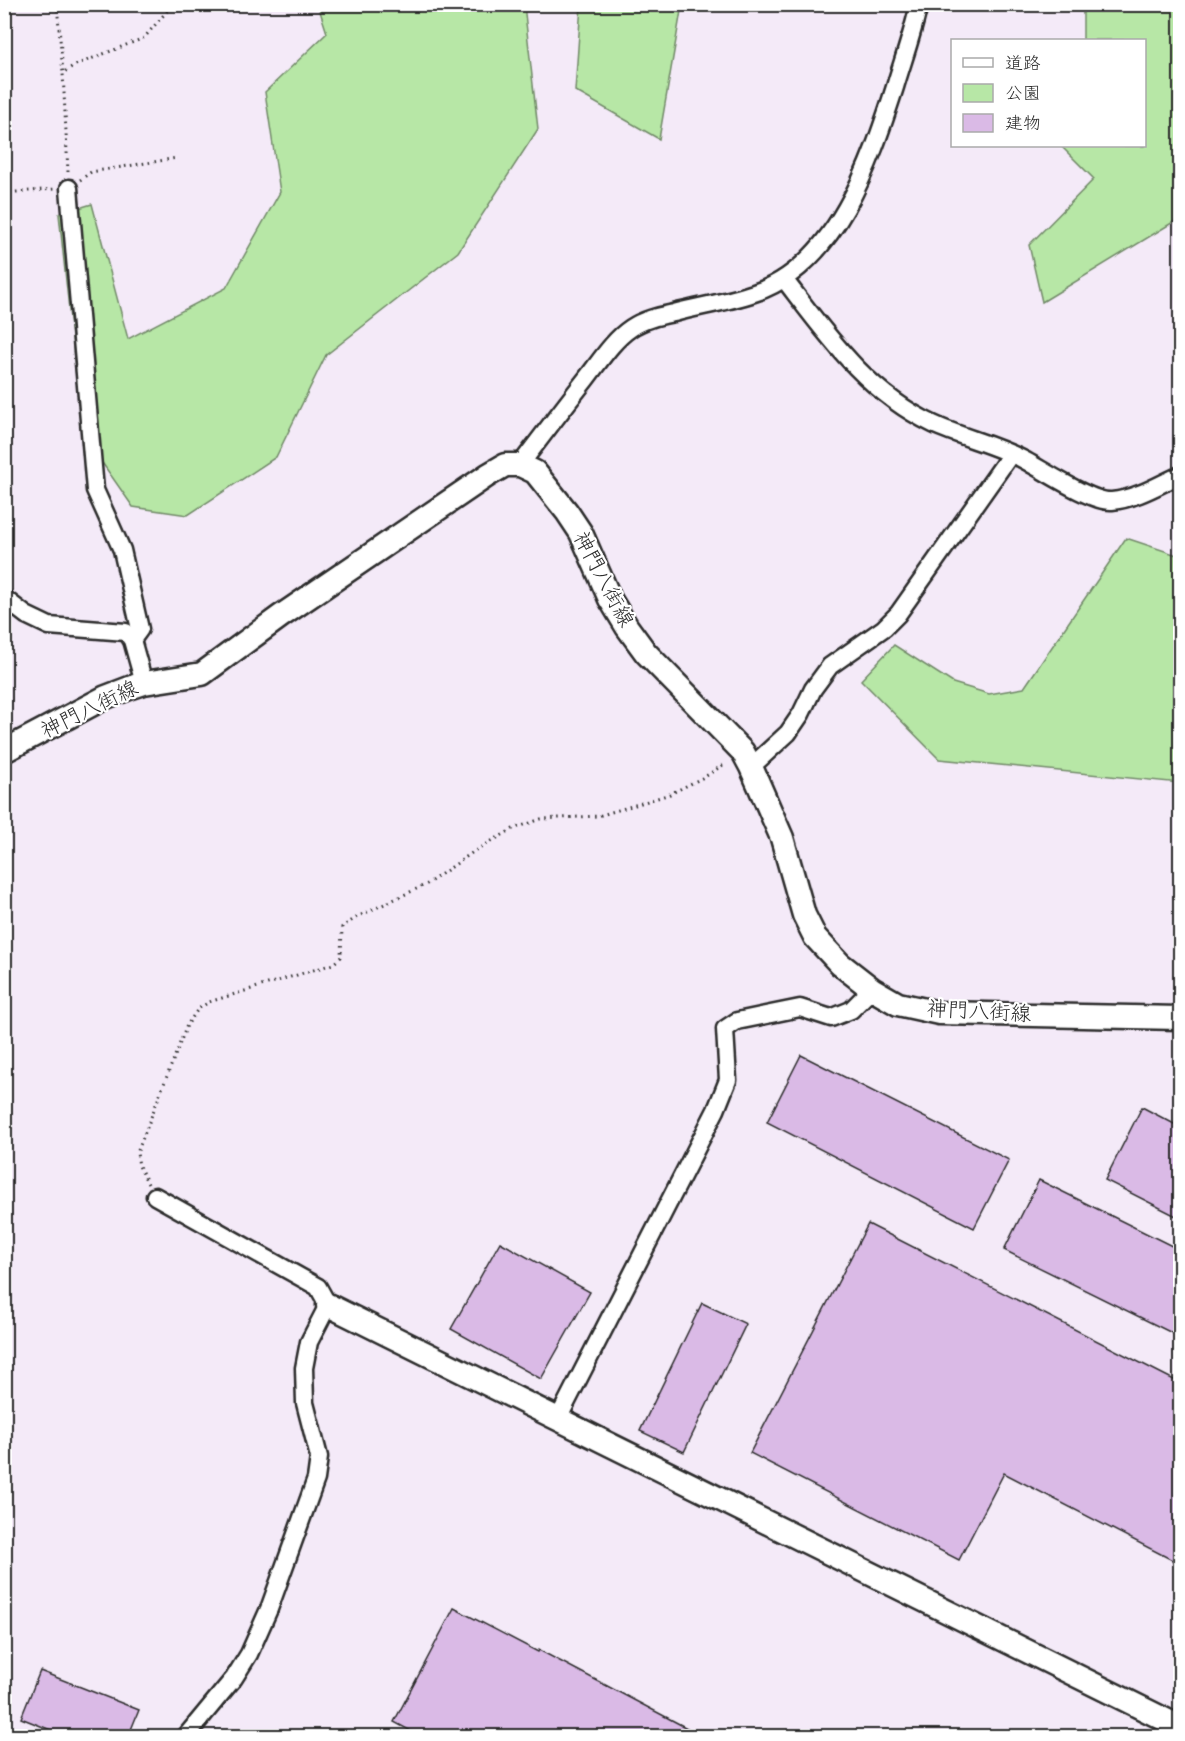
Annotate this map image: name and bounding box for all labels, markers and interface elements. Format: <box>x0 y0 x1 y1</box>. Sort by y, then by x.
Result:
legend <box>951 39 1146 147</box>
text: 道路 <box>1005 52 1041 76</box>
text: 公園 <box>1005 82 1041 106</box>
text: 建物 <box>1005 112 1041 136</box>
street label: 神門八街線 <box>566 527 640 632</box>
street label: 神門八街線 <box>36 674 143 745</box>
street label: 神門八街線 <box>926 995 1032 1029</box>

